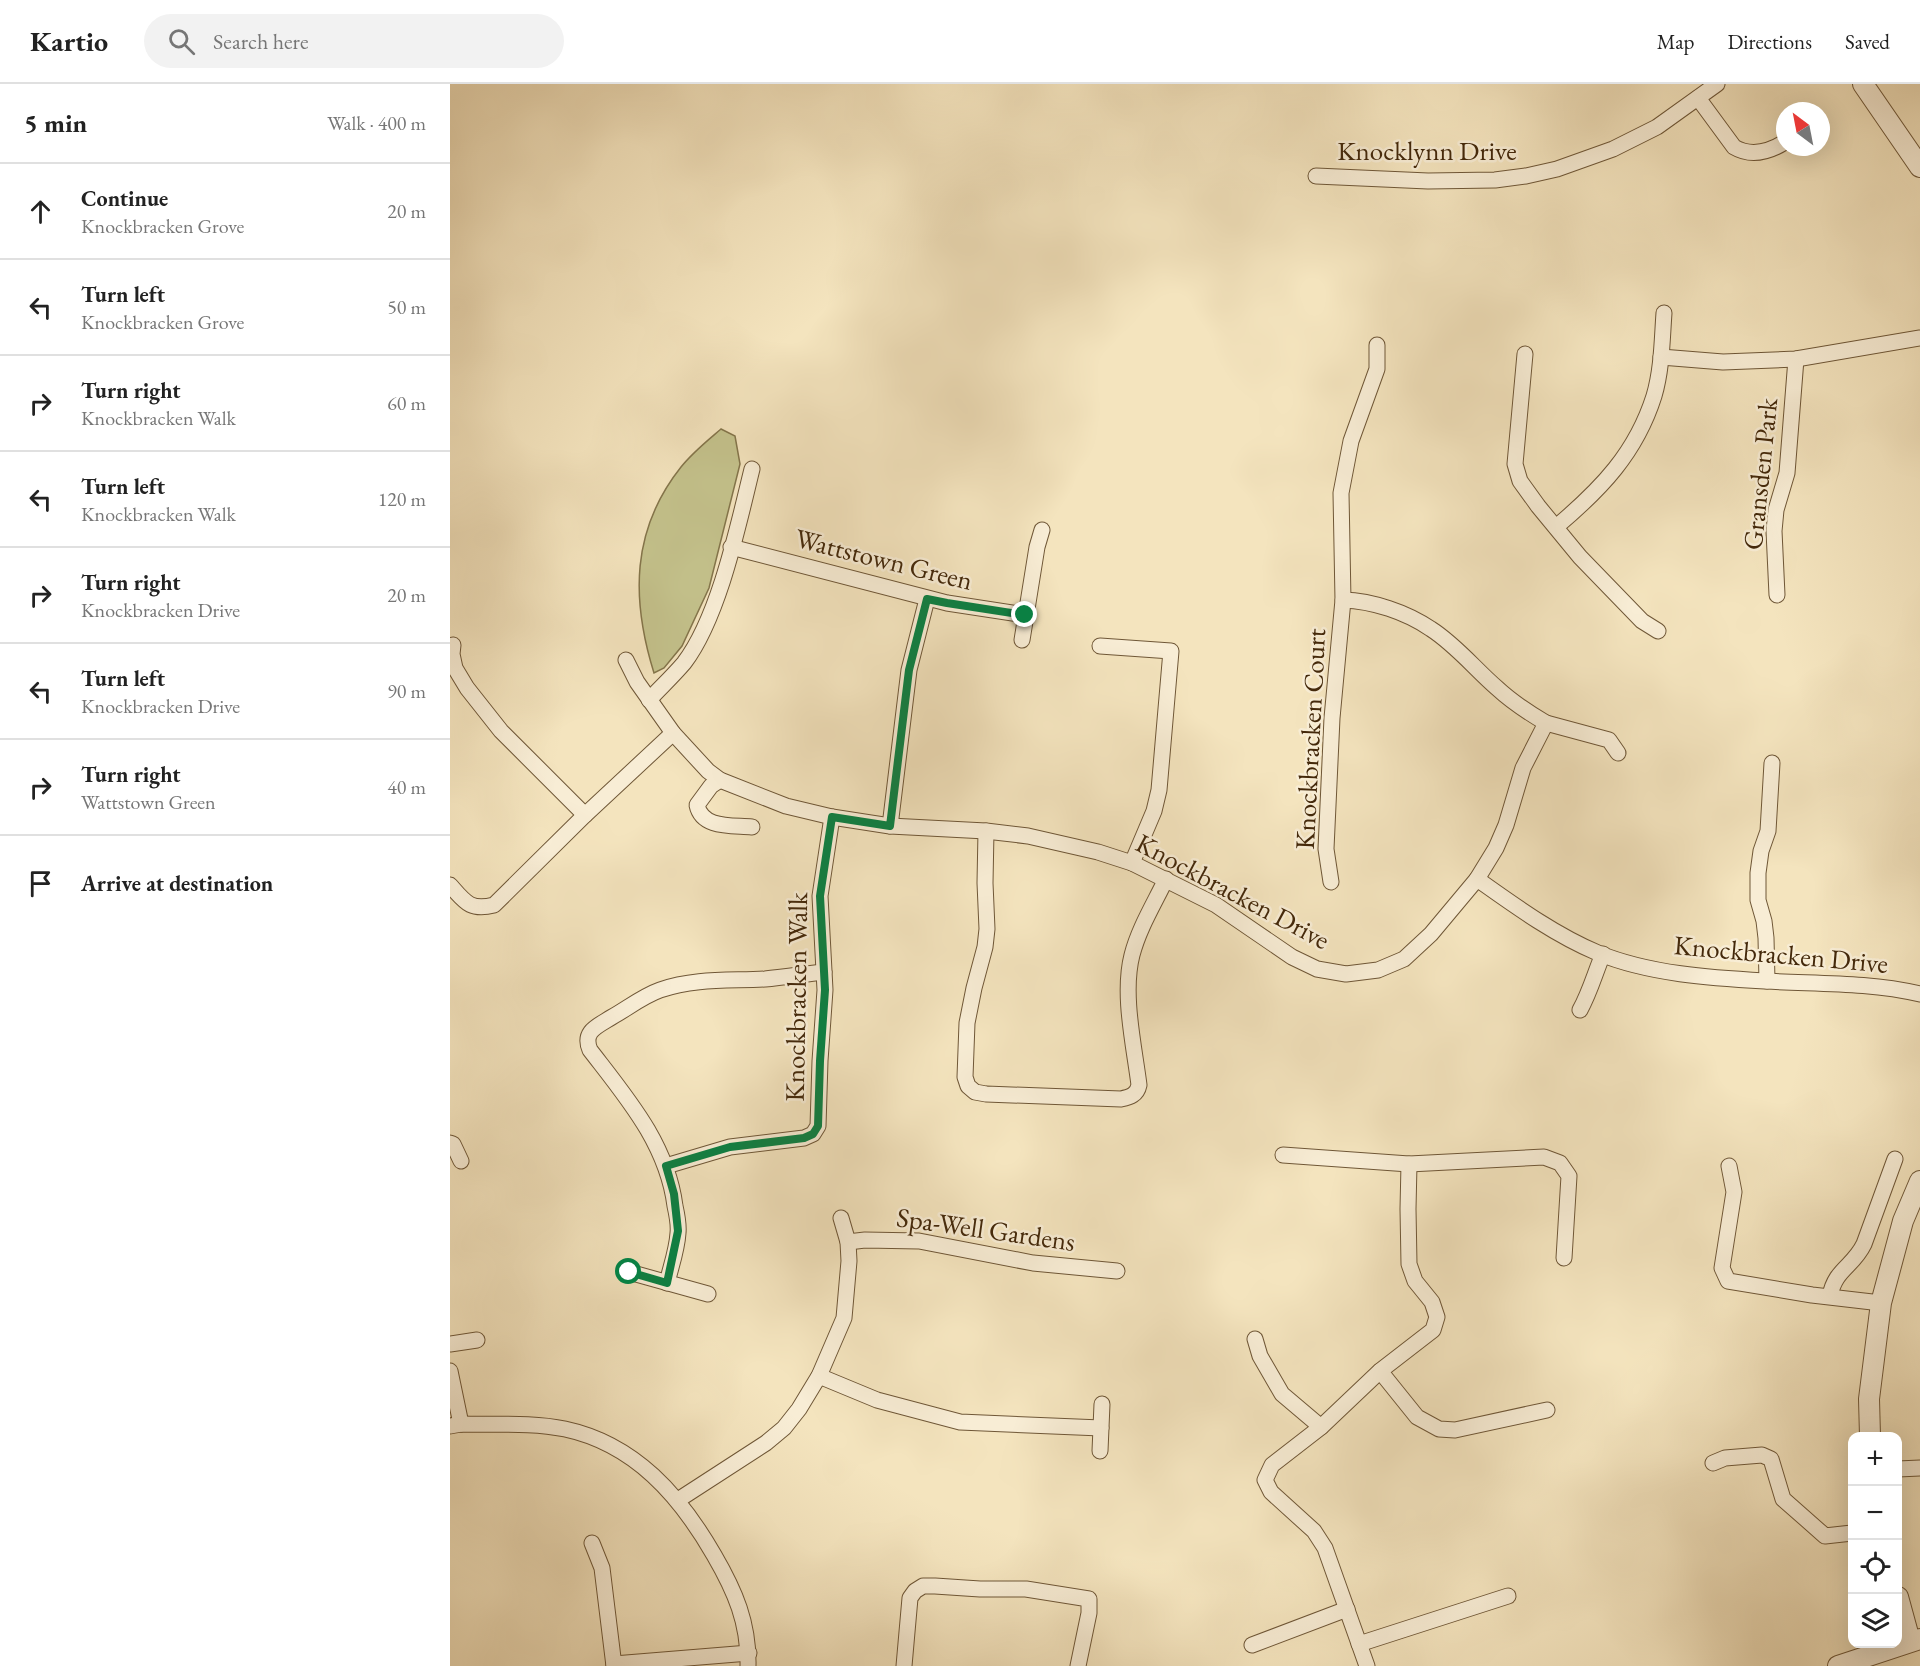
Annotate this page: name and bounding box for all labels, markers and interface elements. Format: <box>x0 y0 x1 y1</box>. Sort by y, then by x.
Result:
search box <box>144 14 564 68</box>
text: Kartio <box>30 23 108 59</box>
icon: search <box>165 25 198 58</box>
text: Search here <box>213 27 309 56</box>
text: Map <box>1657 28 1694 55</box>
text: Directions <box>1727 28 1812 55</box>
text: Saved <box>1845 28 1890 55</box>
north arrow <box>1776 102 1830 156</box>
text: 5 min <box>24 106 87 140</box>
text: Walk · 400 m <box>327 110 426 136</box>
street label: Knocklynn Drive <box>1337 133 1517 168</box>
text: Continue <box>81 184 168 213</box>
icon: ahead <box>24 195 57 228</box>
text: 20 m <box>387 198 426 224</box>
text: Knockbracken Grove <box>81 213 244 239</box>
text: Turn left <box>81 280 165 309</box>
icon: left <box>24 291 57 324</box>
text: 50 m <box>387 294 426 320</box>
text: Knockbracken Grove <box>81 309 244 335</box>
text: Turn right <box>81 376 180 405</box>
icon: right <box>24 387 57 420</box>
text: 60 m <box>387 390 426 416</box>
street label: Gransden Park <box>1735 396 1785 552</box>
text: Knockbracken Walk <box>81 405 236 431</box>
text: Turn left <box>81 472 165 501</box>
icon: left <box>24 483 57 516</box>
text: 120 m <box>378 486 426 512</box>
text: Knockbracken Walk <box>81 501 236 527</box>
street label: Wattstown Green <box>792 520 976 598</box>
text: Turn right <box>81 568 180 597</box>
icon: right <box>24 579 57 612</box>
text: 20 m <box>387 582 426 608</box>
text: Knockbracken Drive <box>81 597 240 623</box>
route end <box>1011 601 1037 627</box>
street label: Knockbracken Court <box>1287 627 1333 850</box>
text: Turn left <box>81 664 165 693</box>
icon: left <box>24 675 57 708</box>
text: 90 m <box>387 678 426 704</box>
text: Knockbracken Drive <box>81 693 240 719</box>
text: Turn right <box>81 760 180 789</box>
icon: right <box>24 771 57 804</box>
text: 40 m <box>387 774 426 800</box>
text: Wattstown Green <box>81 789 216 815</box>
street label: Knockbracken Drive <box>1130 825 1336 957</box>
icon: arrive <box>24 867 57 900</box>
text: Arrive at destination <box>81 869 273 898</box>
street label: Knockbracken Walk <box>777 892 815 1102</box>
street label: Knockbracken Drive <box>1672 927 1890 981</box>
street label: Spa-Well Gardens <box>895 1199 1077 1259</box>
route start <box>615 1258 641 1284</box>
map controls <box>1848 1432 1902 1648</box>
button: + <box>1848 1432 1902 1486</box>
button: − <box>1848 1486 1902 1540</box>
button: locate <box>1848 1540 1902 1594</box>
button: layers <box>1848 1594 1902 1648</box>

